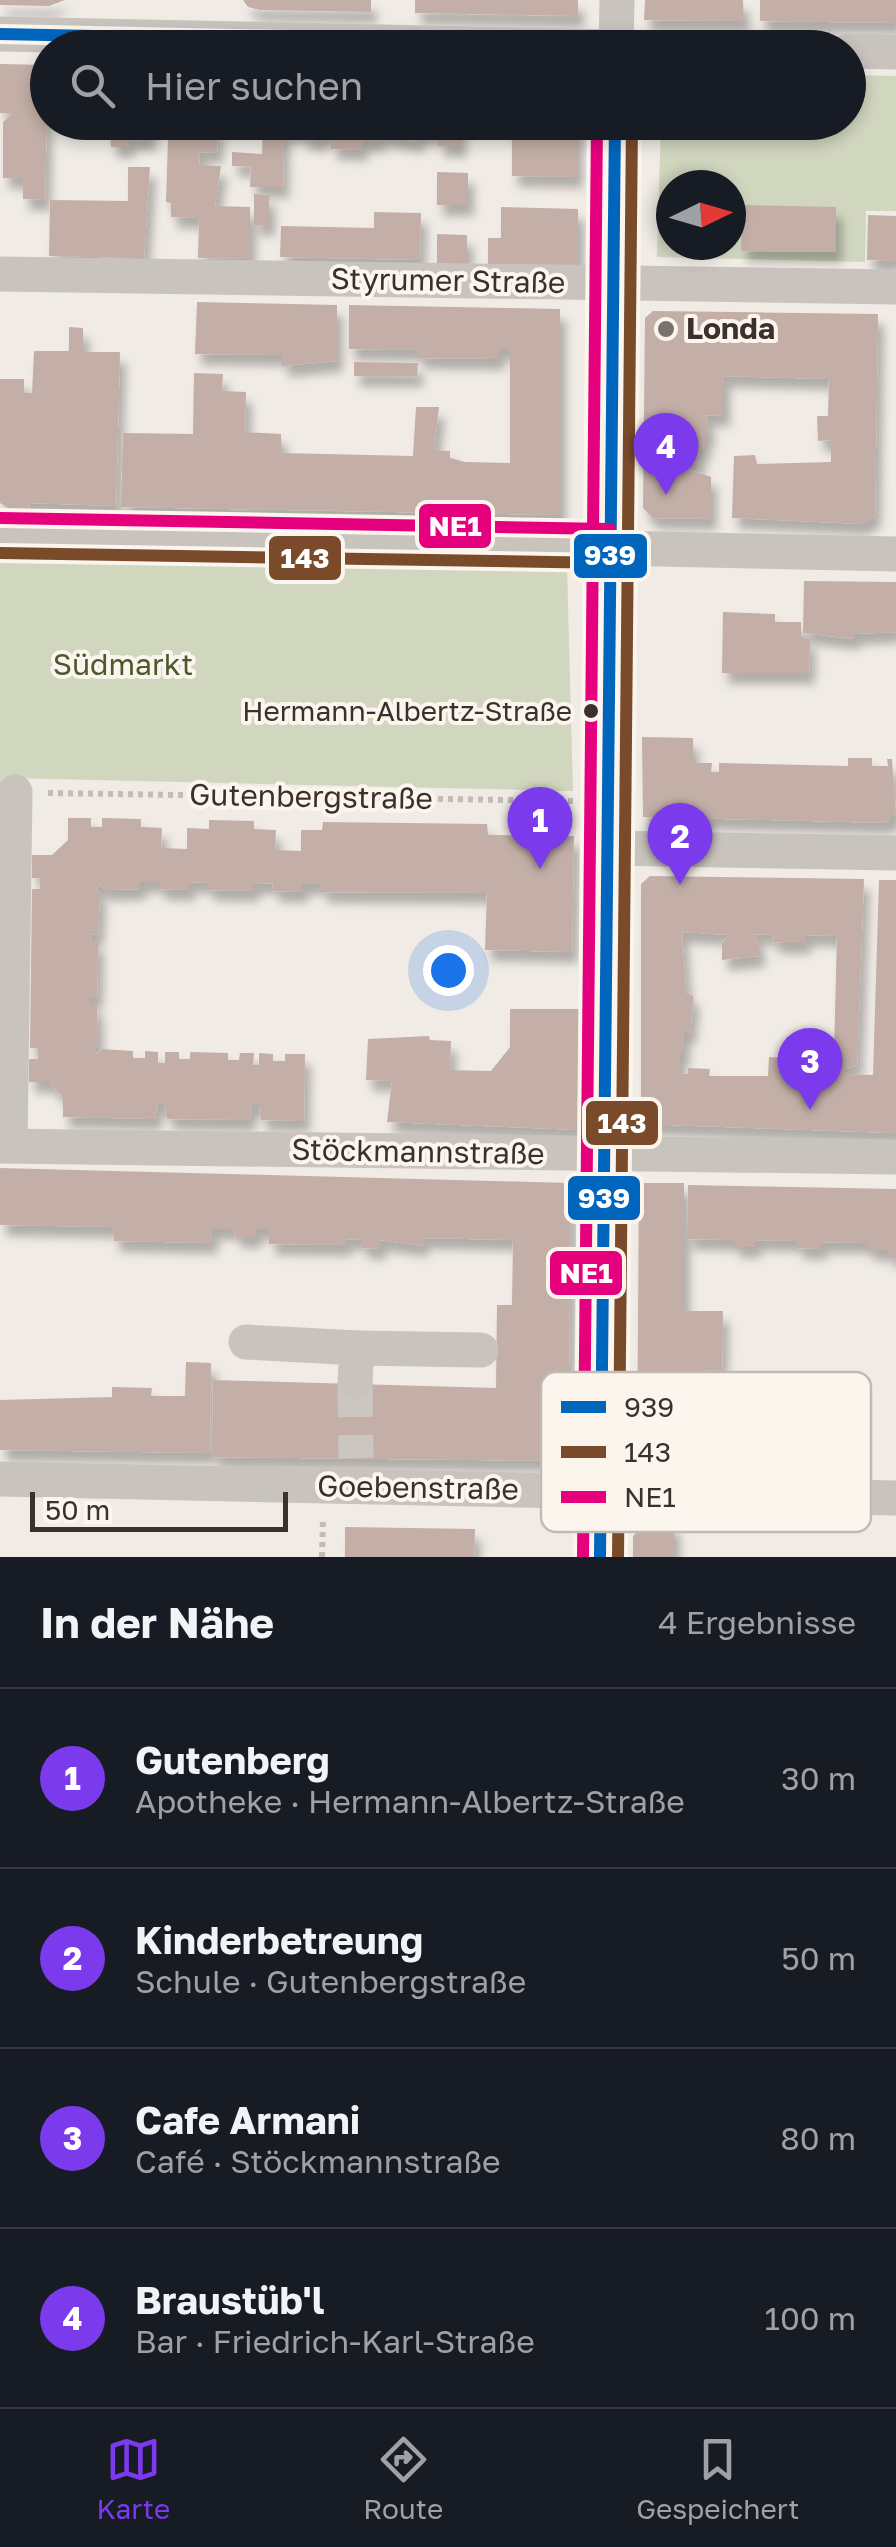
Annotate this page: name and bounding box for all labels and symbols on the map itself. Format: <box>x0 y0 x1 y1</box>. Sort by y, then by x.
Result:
north arrow <box>656 170 746 260</box>
street label: Styrumer Straße <box>330 260 566 300</box>
place label: Londa <box>686 310 775 346</box>
marker: Londa <box>655 318 677 340</box>
pin: 4 <box>634 412 698 495</box>
line badge: NE1 <box>417 502 493 550</box>
text: NE1 <box>428 509 482 542</box>
line badge: 939 <box>572 532 649 580</box>
line badge: 143 <box>267 534 343 582</box>
text: 939 <box>584 538 636 571</box>
text: 143 <box>280 541 330 574</box>
park label: Südmarkt <box>53 646 193 682</box>
place label: Hermann-Albertz-Straße <box>242 694 572 727</box>
marker: Hermann-Albertz-Straße <box>581 701 601 721</box>
street label: Gutenbergstraße <box>189 776 433 816</box>
pin: 1 <box>508 786 572 869</box>
pin: 2 <box>648 802 712 885</box>
your location <box>423 945 474 996</box>
pin: 3 <box>778 1028 842 1110</box>
line badge: 143 <box>584 1099 660 1147</box>
text: 143 <box>597 1106 647 1139</box>
street label: Stöckmannstraße <box>291 1131 545 1171</box>
line badge: 939 <box>566 1174 642 1222</box>
text: 939 <box>578 1181 630 1214</box>
line badge: NE1 <box>548 1249 624 1297</box>
text: NE1 <box>559 1256 613 1289</box>
legend <box>541 1372 871 1532</box>
text: 939 <box>624 1390 674 1423</box>
text: 143 <box>624 1435 671 1468</box>
street label: Goebenstraße <box>317 1467 519 1507</box>
text: NE1 <box>624 1480 676 1513</box>
scale bar <box>30 1487 288 1532</box>

